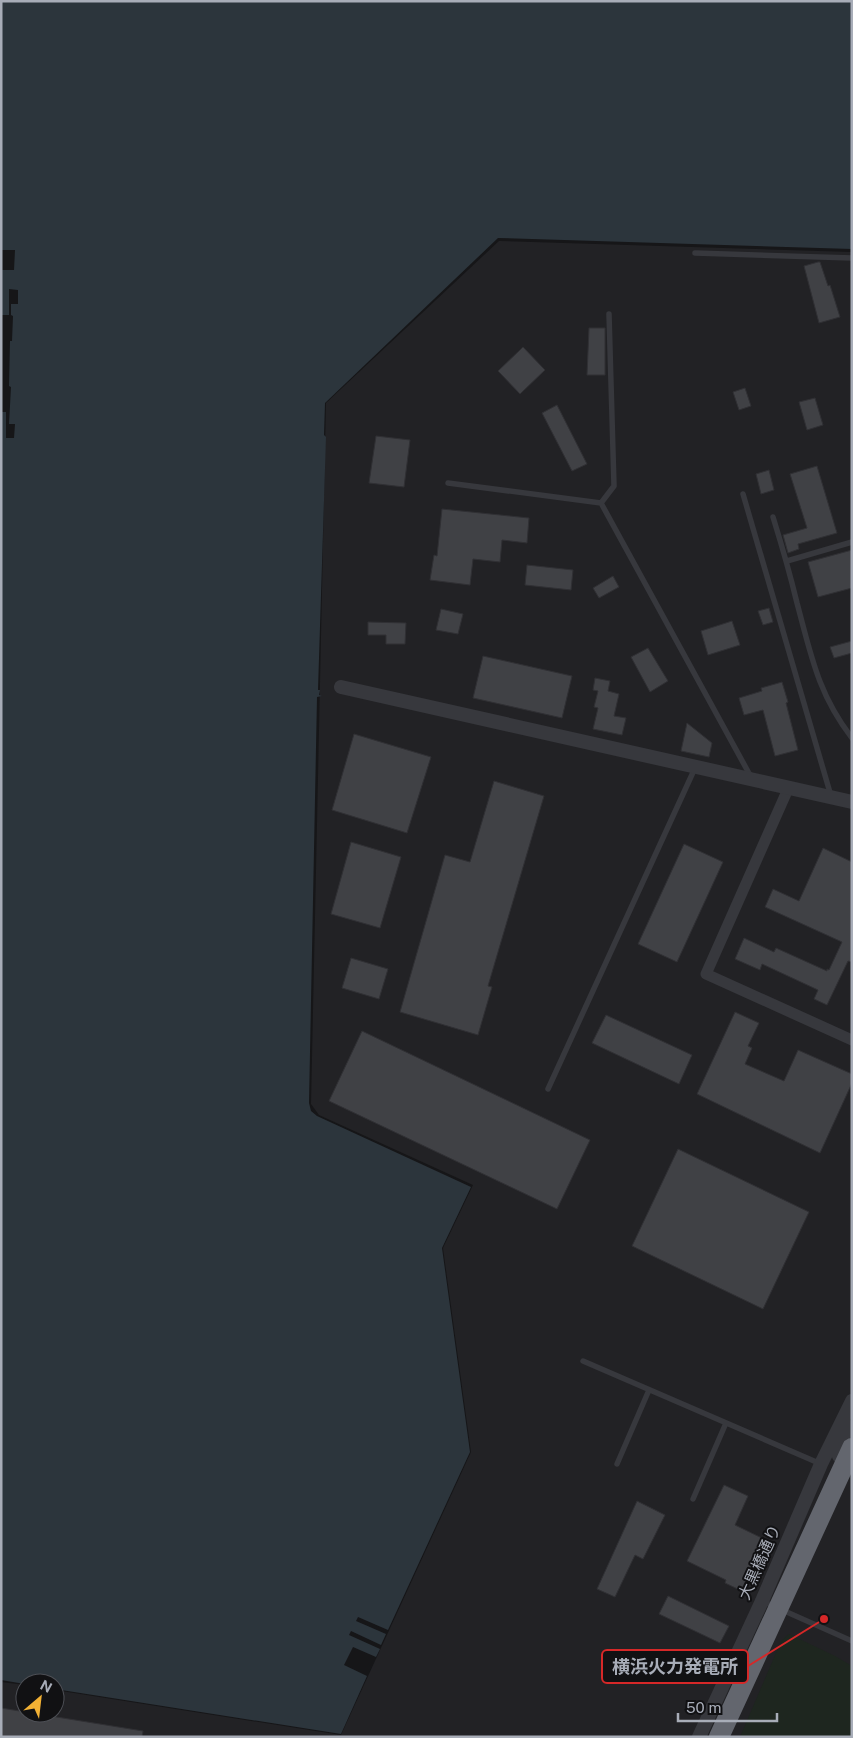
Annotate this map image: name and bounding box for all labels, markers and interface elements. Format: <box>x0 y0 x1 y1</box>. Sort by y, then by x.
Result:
street label: 大黒橋通り <box>735 1522 784 1603</box>
callout: 横浜火力発電所 <box>602 1650 748 1683</box>
text: 横浜火力発電所 <box>612 1656 738 1677</box>
north arrow <box>15 1673 65 1723</box>
text: N <box>38 1677 55 1696</box>
scale bar <box>678 1690 777 1722</box>
text: 50 m <box>686 1699 721 1716</box>

